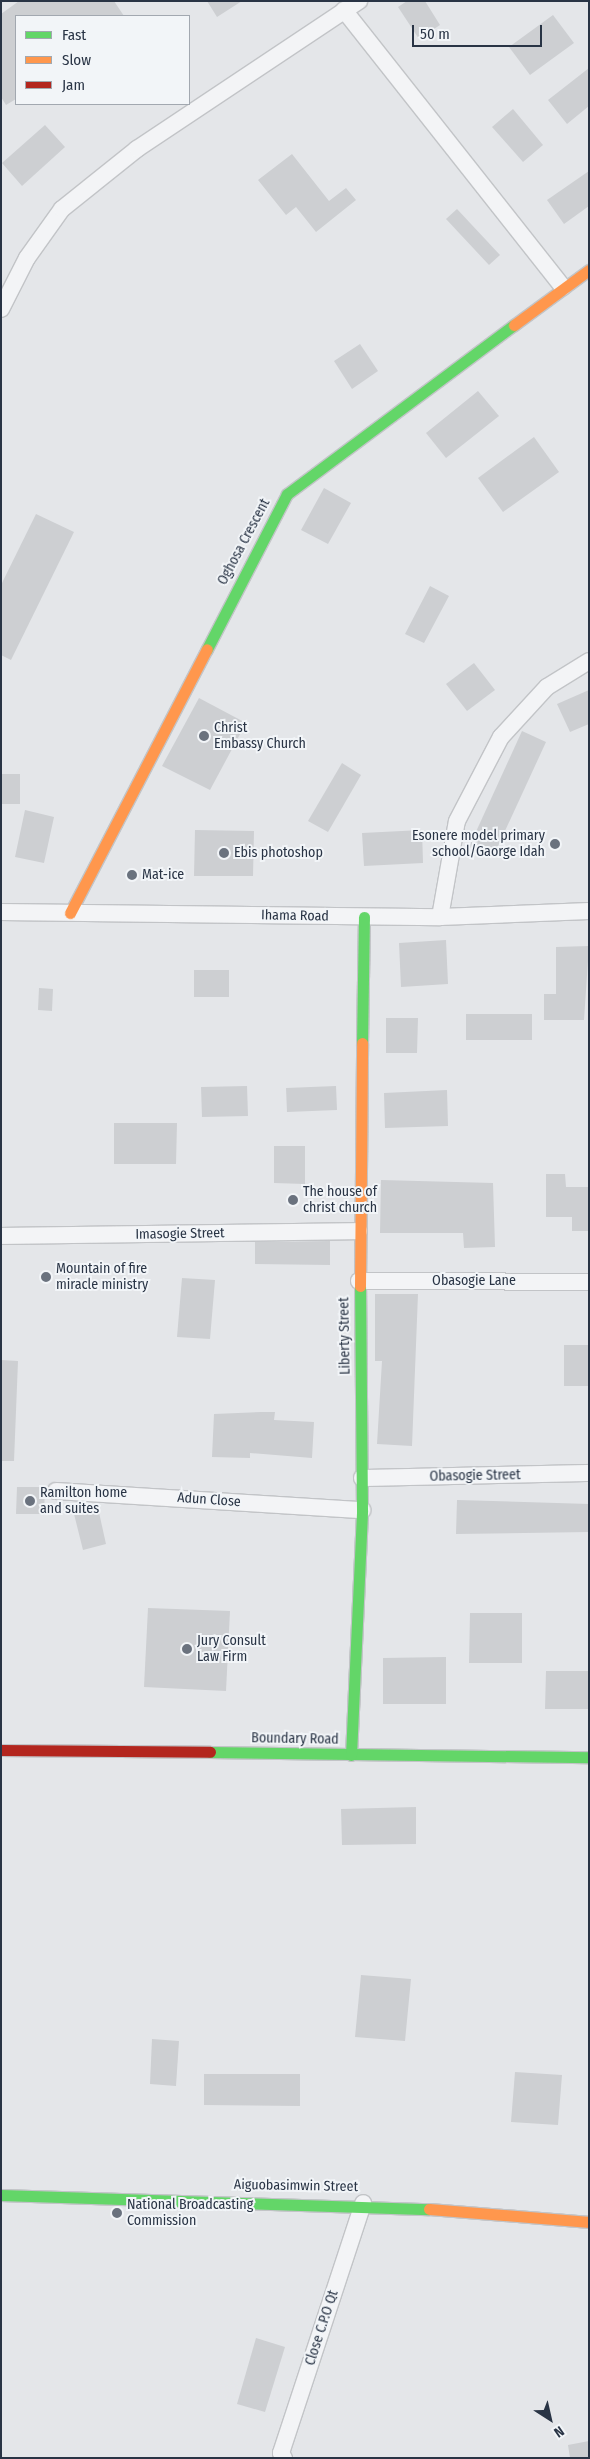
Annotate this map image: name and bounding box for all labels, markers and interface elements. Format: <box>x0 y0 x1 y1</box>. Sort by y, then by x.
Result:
legend <box>15 15 190 105</box>
scale bar <box>415 15 545 47</box>
text: 50 m <box>420 25 450 43</box>
text: Fast <box>62 26 86 44</box>
text: Slow <box>62 51 91 69</box>
text: Jam <box>62 76 85 94</box>
street label: Oghosa Crescent <box>214 496 274 588</box>
place label: Christ Embassy Church <box>214 720 306 752</box>
marker: Christ Embassy Church <box>198 730 210 742</box>
place label: Esonere model primary school/Gaorge Idah <box>412 828 545 860</box>
marker: Esonere model primary school/Gaorge Idah <box>549 838 561 850</box>
place label: Ebis photoshop <box>234 845 323 861</box>
marker: Ebis photoshop <box>218 847 230 859</box>
place label: Mat-ice <box>142 867 184 883</box>
marker: Mat-ice <box>126 869 138 881</box>
street label: Ihama Road <box>261 907 329 925</box>
place label: The house of christ church <box>303 1184 377 1216</box>
marker: The house of christ church <box>287 1194 299 1206</box>
street label: Imasogie Street <box>135 1225 225 1243</box>
place label: Mountain of fire miracle ministry <box>56 1261 148 1294</box>
marker: Mountain of fire miracle ministry <box>40 1271 52 1283</box>
street label: Obasogie Lane <box>432 1273 516 1289</box>
street label: Liberty Street <box>336 1297 354 1375</box>
street label: Obasogie Street <box>429 1467 521 1485</box>
place label: Ramilton home and suites <box>40 1485 127 1518</box>
street label: Adun Close <box>177 1489 241 1511</box>
marker: Ramilton home and suites <box>24 1495 36 1507</box>
place label: Jury Consult Law Firm <box>197 1633 266 1665</box>
marker: Jury Consult Law Firm <box>181 1643 193 1655</box>
street label: Boundary Road <box>251 1730 339 1748</box>
street label: Aiguobasimwin Street <box>234 2177 358 2195</box>
place label: National Broadcasting Commission <box>127 2197 253 2230</box>
marker: National Broadcasting Commission <box>111 2207 123 2219</box>
street label: Close C.P.O Qt <box>302 2288 342 2368</box>
north arrow <box>525 2394 575 2444</box>
text: N <box>551 2422 567 2441</box>

